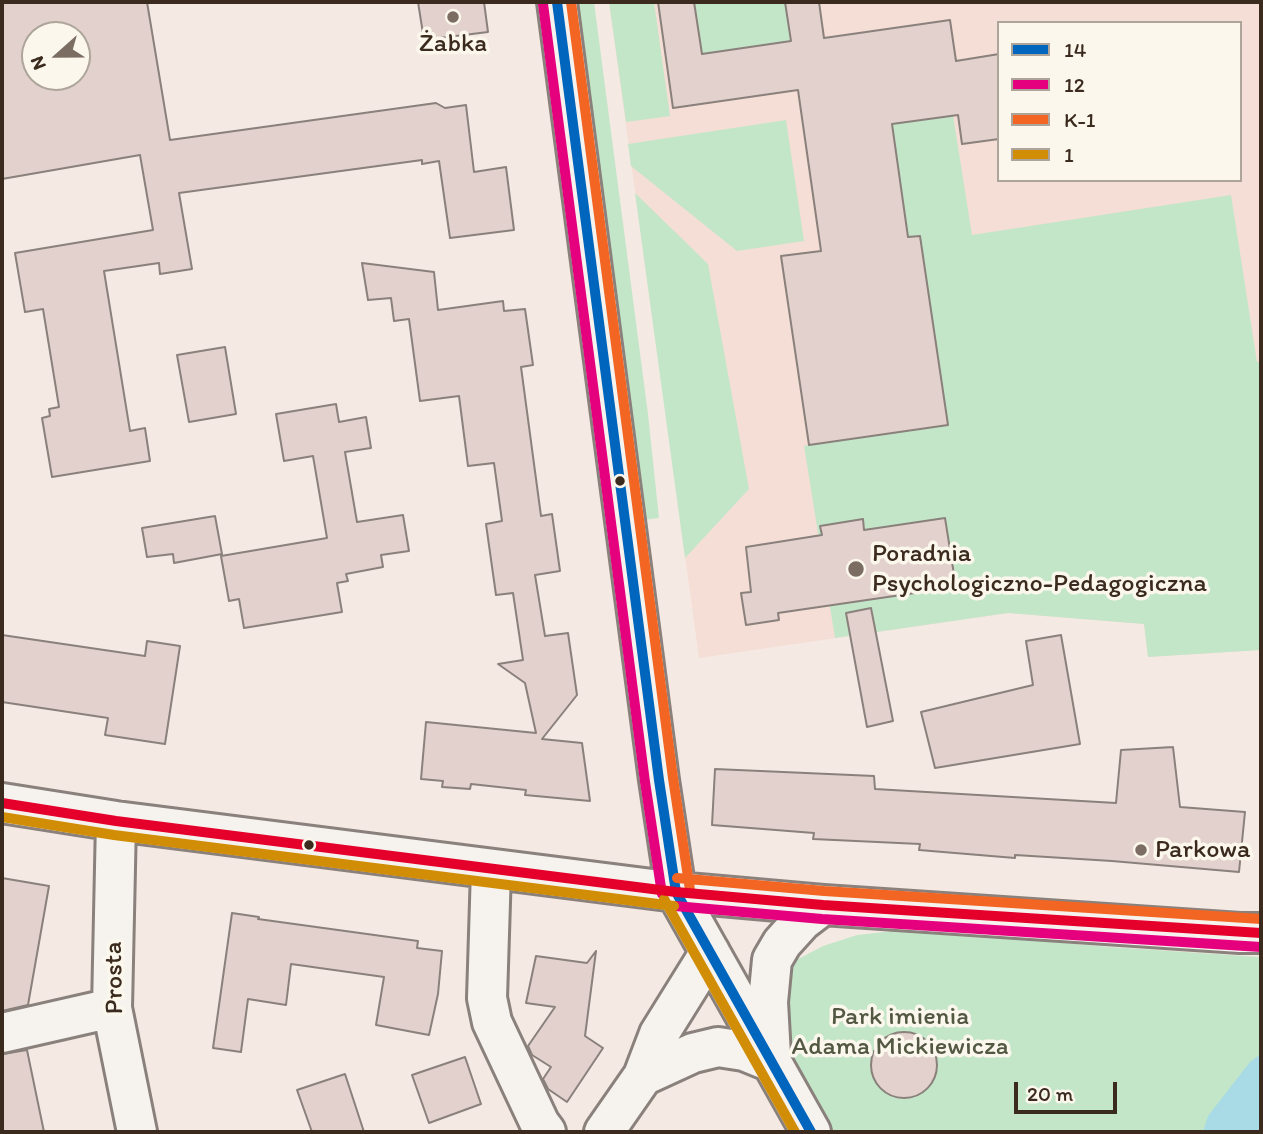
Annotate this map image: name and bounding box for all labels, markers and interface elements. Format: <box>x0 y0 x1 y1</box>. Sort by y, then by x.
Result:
marker: Żabka <box>445 9 461 25</box>
north arrow <box>21 21 91 91</box>
legend <box>997 21 1242 182</box>
place label: Żabka <box>419 28 487 60</box>
text: 14 <box>1064 37 1086 62</box>
text: N <box>25 53 51 73</box>
text: 12 <box>1064 72 1085 97</box>
text: K-1 <box>1064 107 1096 132</box>
text: 1 <box>1064 142 1074 167</box>
unlabelled marker <box>613 474 627 488</box>
place label: Poradnia Psychologiczno-Pedagogiczna <box>872 538 1207 600</box>
marker: Poradnia Psychologiczno-Pedagogiczna <box>846 559 866 579</box>
place label: Parkowa <box>1155 834 1251 866</box>
unlabelled marker <box>302 838 316 852</box>
marker: Parkowa <box>1133 842 1149 858</box>
street label: Prosta <box>99 941 131 1015</box>
park label: Park imienia Adama Mickiewicza <box>791 1001 1009 1062</box>
scale bar <box>1018 1068 1121 1112</box>
text: 20 m <box>1027 1081 1073 1106</box>

